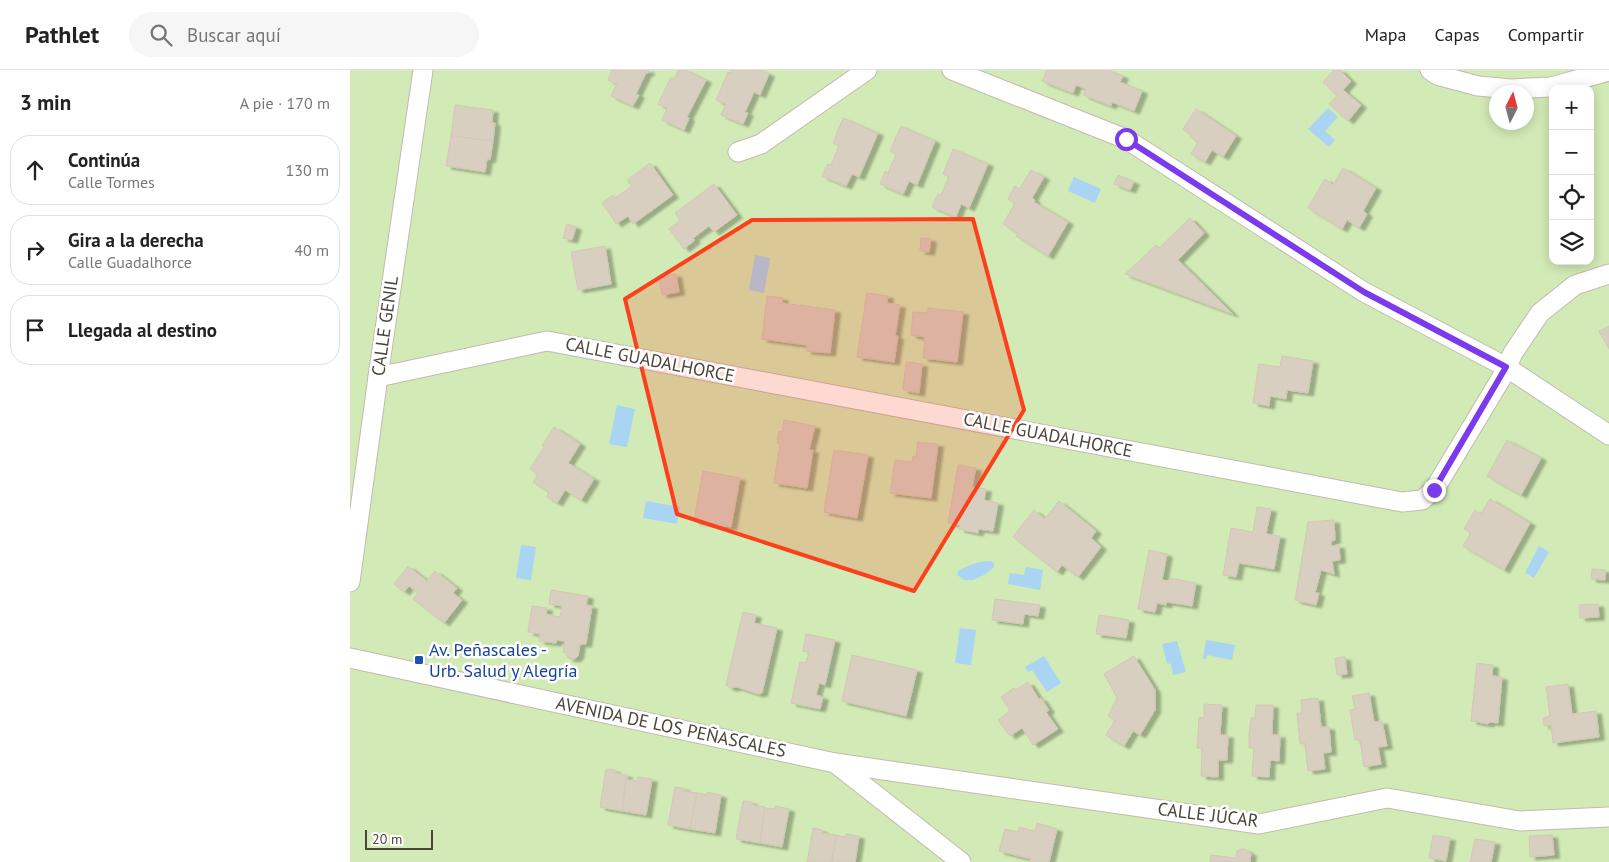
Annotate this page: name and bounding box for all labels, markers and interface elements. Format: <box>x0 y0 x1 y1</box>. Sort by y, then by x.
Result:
search box <box>129 12 479 57</box>
text: Pathlet <box>25 19 99 50</box>
icon: search <box>147 21 175 49</box>
text: Buscar aquí <box>187 23 281 47</box>
text: Mapa <box>1365 23 1407 46</box>
text: Capas <box>1435 23 1480 46</box>
text: Compartir <box>1508 23 1584 46</box>
north arrow <box>1489 85 1534 130</box>
map controls <box>1549 85 1594 265</box>
button: + <box>1549 85 1594 130</box>
text: 3 min <box>20 89 71 116</box>
text: A pie · 170 m <box>240 93 330 113</box>
route start <box>1115 128 1138 151</box>
button: − <box>1549 130 1594 175</box>
text: Continúa <box>68 148 140 172</box>
icon: ahead <box>21 156 49 184</box>
text: 130 m <box>286 160 329 180</box>
text: Calle Tormes <box>68 172 155 192</box>
button: locate <box>1549 175 1594 220</box>
button: layers <box>1549 220 1594 265</box>
text: Gira a la derecha <box>68 228 204 252</box>
icon: right <box>21 236 49 264</box>
text: 40 m <box>294 240 329 260</box>
text: Calle Guadalhorce <box>68 252 192 272</box>
street label: CALLE GENIL <box>366 274 403 377</box>
icon: arrive <box>21 316 49 344</box>
text: Llegada al destino <box>68 318 217 342</box>
street label: CALLE GUADALHORCE <box>563 332 737 387</box>
street label: CALLE GUADALHORCE <box>961 407 1135 462</box>
route end <box>1423 479 1446 502</box>
place label: Av. Peñascales - Urb. Salud y Alegría <box>429 638 578 682</box>
marker: Av. Peñascales - Urb. Salud y Alegría <box>413 654 425 666</box>
street label: AVENIDA DE LOS PEÑASCALES <box>554 691 788 762</box>
street label: CALLE JÚCAR <box>1156 797 1260 832</box>
scale bar <box>365 827 432 850</box>
text: 20 m <box>372 830 402 848</box>

